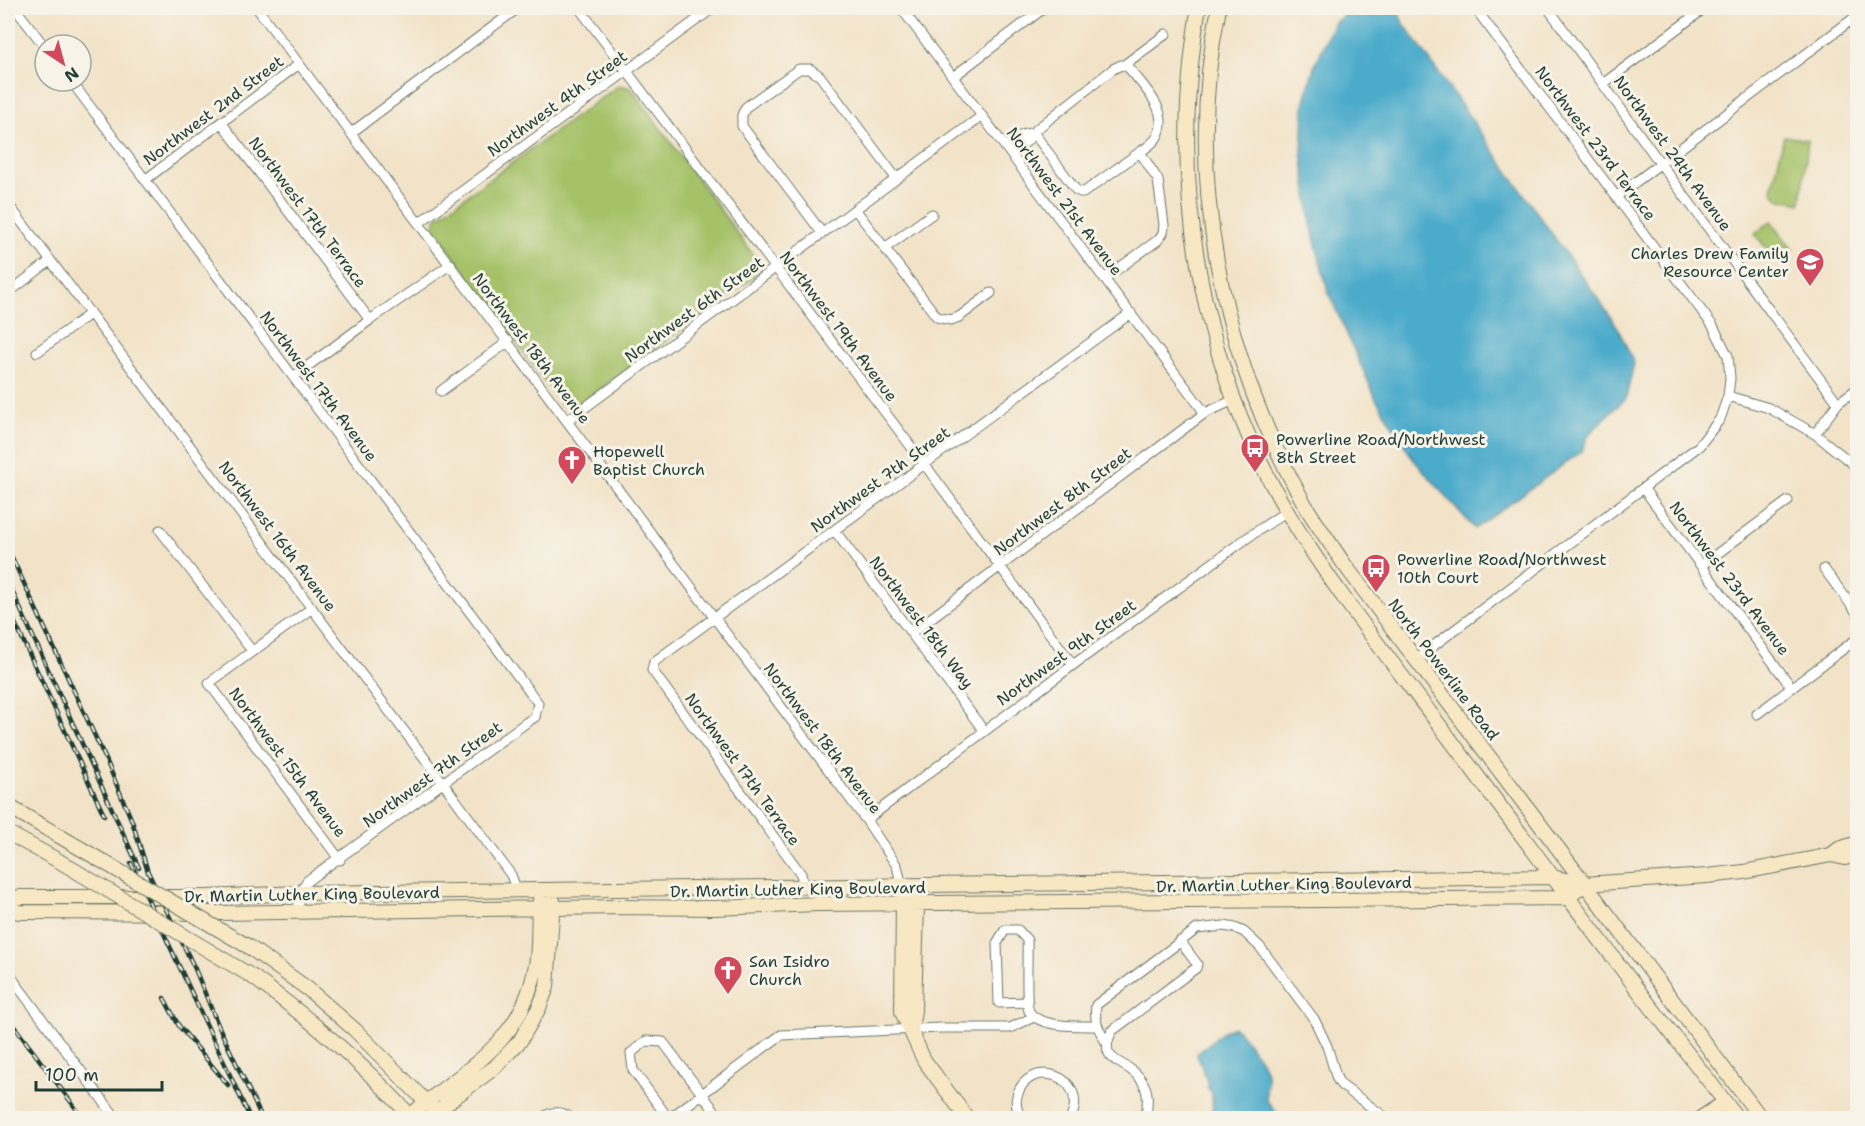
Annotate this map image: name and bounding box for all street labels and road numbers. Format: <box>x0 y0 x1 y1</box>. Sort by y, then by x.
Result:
street label: Northwest 4th Street <box>483 46 631 161</box>
street label: Northwest 2nd Street <box>139 51 288 170</box>
street label: Northwest 23rd Terrace <box>1531 62 1661 225</box>
street label: Northwest 24th Avenue <box>1609 71 1736 235</box>
street label: Northwest 21st Avenue <box>1002 123 1127 280</box>
street label: Northwest 17th Terrace <box>244 133 371 292</box>
street label: Northwest 19th Avenue <box>775 247 902 406</box>
street label: Northwest 6th Street <box>620 252 768 367</box>
street label: Northwest 18th Avenue <box>468 269 595 428</box>
street label: Northwest 17th Avenue <box>255 307 382 466</box>
street label: Northwest 7th Street <box>806 422 954 537</box>
street label: Northwest 8th Street <box>989 443 1136 560</box>
street label: Northwest 16th Avenue <box>214 457 341 616</box>
street label: Northwest 23rd Avenue <box>1665 497 1794 660</box>
street label: Northwest 18th Way <box>865 552 978 693</box>
street label: North Powerline Road <box>1383 594 1504 744</box>
street label: Northwest 9th Street <box>992 595 1140 710</box>
street label: Northwest 18th Avenue <box>759 659 886 818</box>
street label: Northwest 15th Avenue <box>224 683 351 841</box>
street label: Northwest 17th Terrace <box>680 689 805 850</box>
street label: Northwest 7th Street <box>358 717 506 832</box>
street label: Dr. Martin Luther King Boulevard <box>1156 872 1412 897</box>
street label: Dr. Martin Luther King Boulevard <box>670 877 926 902</box>
street label: Dr. Martin Luther King Boulevard <box>184 882 440 907</box>

